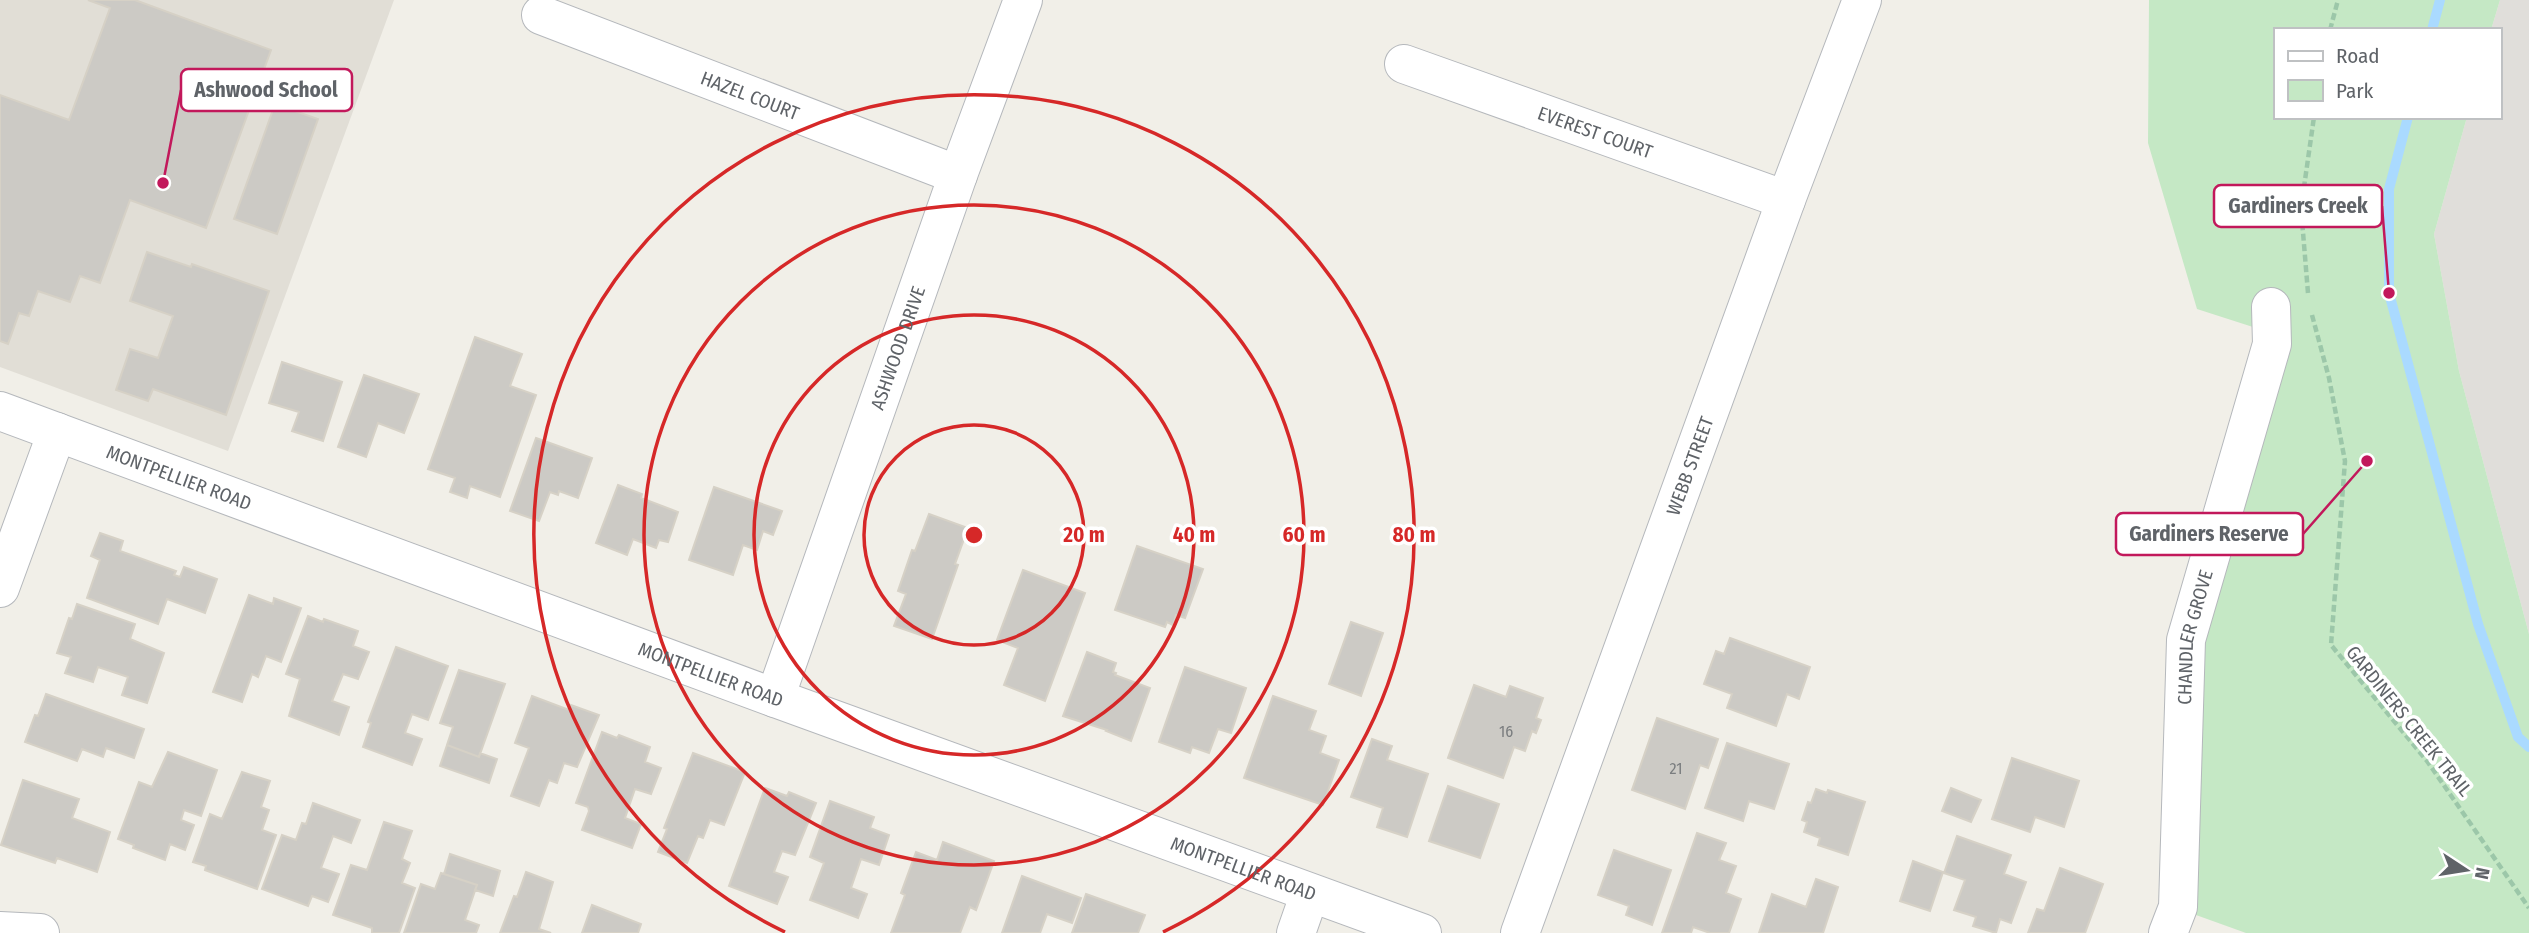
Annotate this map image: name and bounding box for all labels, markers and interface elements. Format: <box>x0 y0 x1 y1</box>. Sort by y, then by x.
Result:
legend <box>2274 28 2501 119</box>
text: Road <box>2336 43 2380 69</box>
street label: HAZEL COURT <box>698 66 803 125</box>
callout: Ashwood School <box>181 69 352 111</box>
text: Ashwood School <box>193 77 338 103</box>
text: Park <box>2336 78 2374 104</box>
street label: EVEREST COURT <box>1535 101 1656 163</box>
callout: Gardiners Creek <box>2214 185 2382 227</box>
text: Gardiners Creek <box>2228 193 2368 219</box>
street label: ASHWOOD DRIVE <box>865 283 930 413</box>
street label: WEBB STREET <box>1661 413 1718 518</box>
street label: MONTPELLIER ROAD <box>103 440 255 515</box>
callout: Gardiners Reserve <box>2116 513 2303 555</box>
text: Gardiners Reserve <box>2129 521 2289 547</box>
text: 20 m <box>1062 522 1105 548</box>
text: 40 m <box>1173 522 1215 548</box>
text: 60 m <box>1283 522 1325 548</box>
text: 80 m <box>1393 522 1435 548</box>
centre of rings <box>962 523 986 547</box>
street label: CHANDLER GROVE <box>2173 567 2217 705</box>
street label: MONTPELLIER ROAD <box>635 637 787 712</box>
street label: GARDINERS CREEK TRAIL <box>2341 641 2477 801</box>
house number: 16 <box>1499 722 1513 741</box>
house number: 21 <box>1670 759 1682 778</box>
street label: MONTPELLIER ROAD <box>1168 831 1319 905</box>
north arrow <box>2431 835 2501 905</box>
text: N <box>2470 865 2495 881</box>

